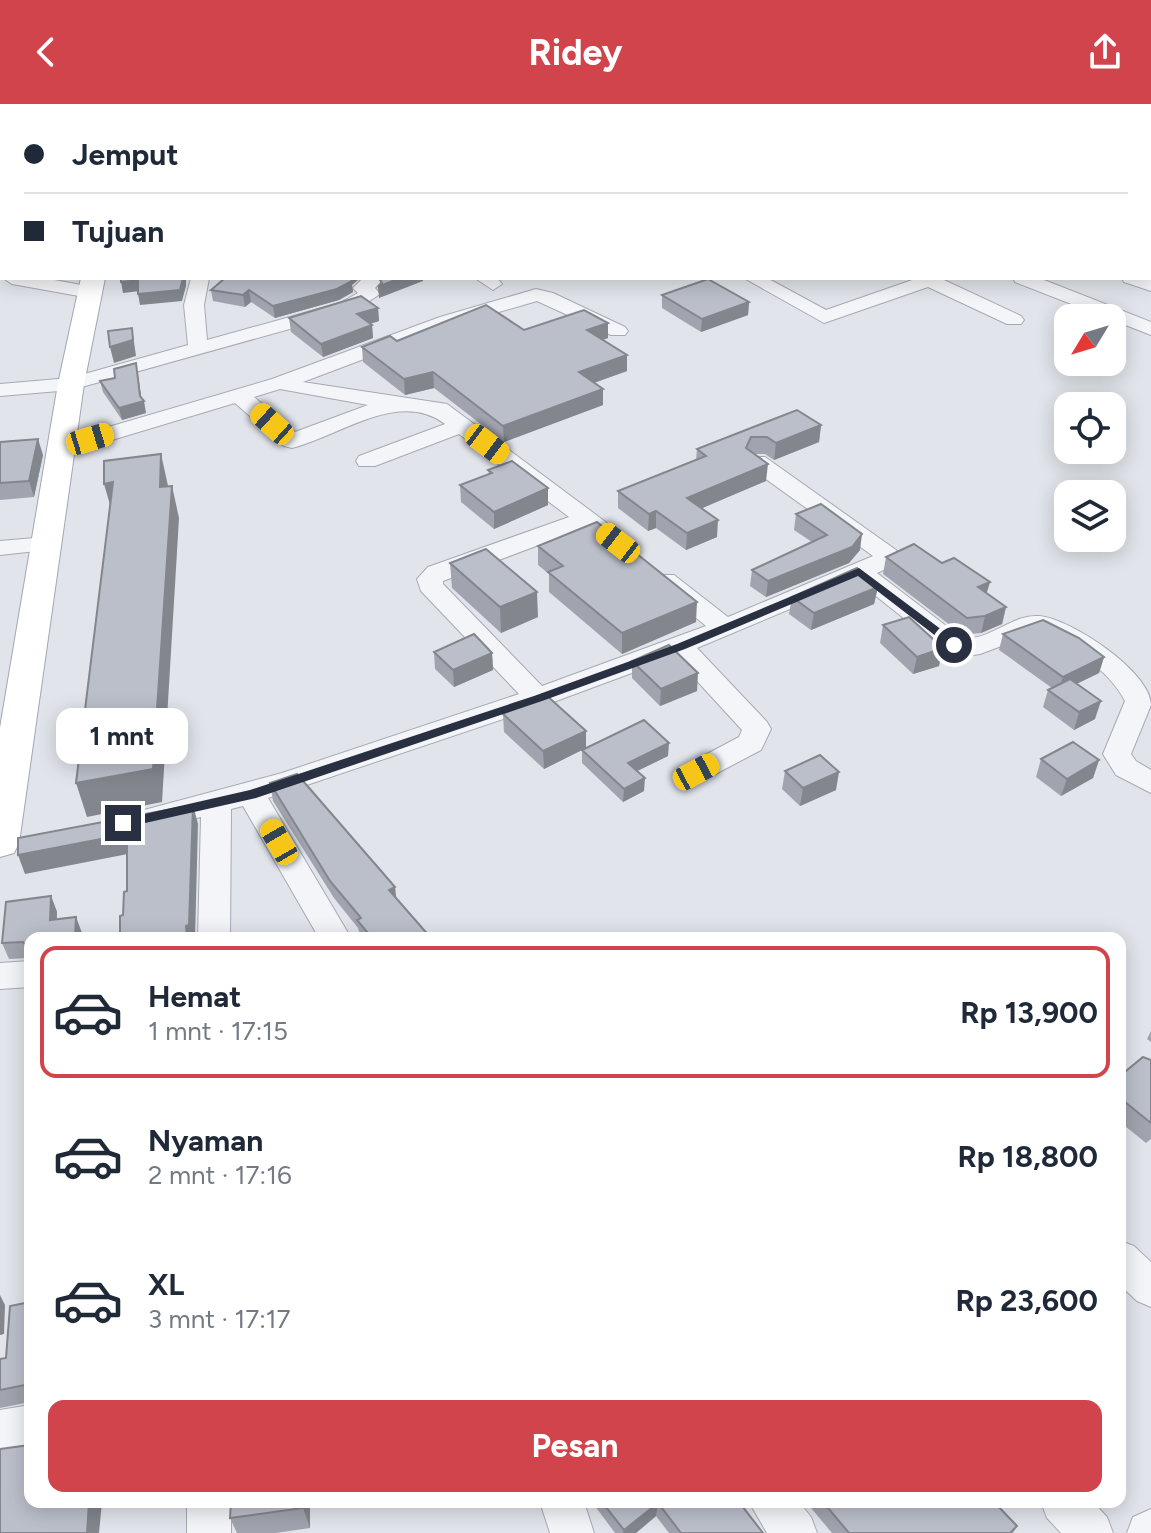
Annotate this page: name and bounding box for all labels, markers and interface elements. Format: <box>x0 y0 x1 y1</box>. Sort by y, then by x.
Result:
icon: back <box>24 30 68 74</box>
icon: share <box>1083 30 1127 74</box>
text: Ridey <box>529 31 622 74</box>
text: Jemput <box>72 136 178 173</box>
text: Tujuan <box>72 213 164 250</box>
north arrow <box>1054 304 1126 376</box>
map controls <box>1054 304 1126 552</box>
button: locate <box>1054 392 1126 464</box>
car <box>246 399 298 449</box>
car <box>461 420 513 468</box>
car <box>64 421 116 457</box>
button: layers <box>1054 480 1126 552</box>
car <box>592 519 644 567</box>
route start <box>936 627 972 663</box>
callout: 1 mnt <box>57 707 189 763</box>
text: 1 mnt <box>89 720 155 752</box>
car <box>669 750 723 794</box>
route end <box>105 805 141 841</box>
car <box>257 815 301 869</box>
icon: car <box>52 976 124 1048</box>
text: Hemat <box>148 978 241 1015</box>
text: Rp 13,900 <box>960 994 1098 1031</box>
text: 1 mnt · 17:15 <box>148 1015 288 1047</box>
icon: car <box>52 1120 124 1192</box>
text: Nyaman <box>148 1122 263 1159</box>
text: Rp 18,800 <box>958 1138 1098 1175</box>
text: 2 mnt · 17:16 <box>148 1159 292 1191</box>
icon: car <box>52 1264 124 1336</box>
text: XL <box>148 1266 184 1303</box>
text: Rp 23,600 <box>955 1282 1098 1319</box>
text: 3 mnt · 17:17 <box>148 1303 290 1335</box>
button: Pesan <box>48 1400 1102 1492</box>

